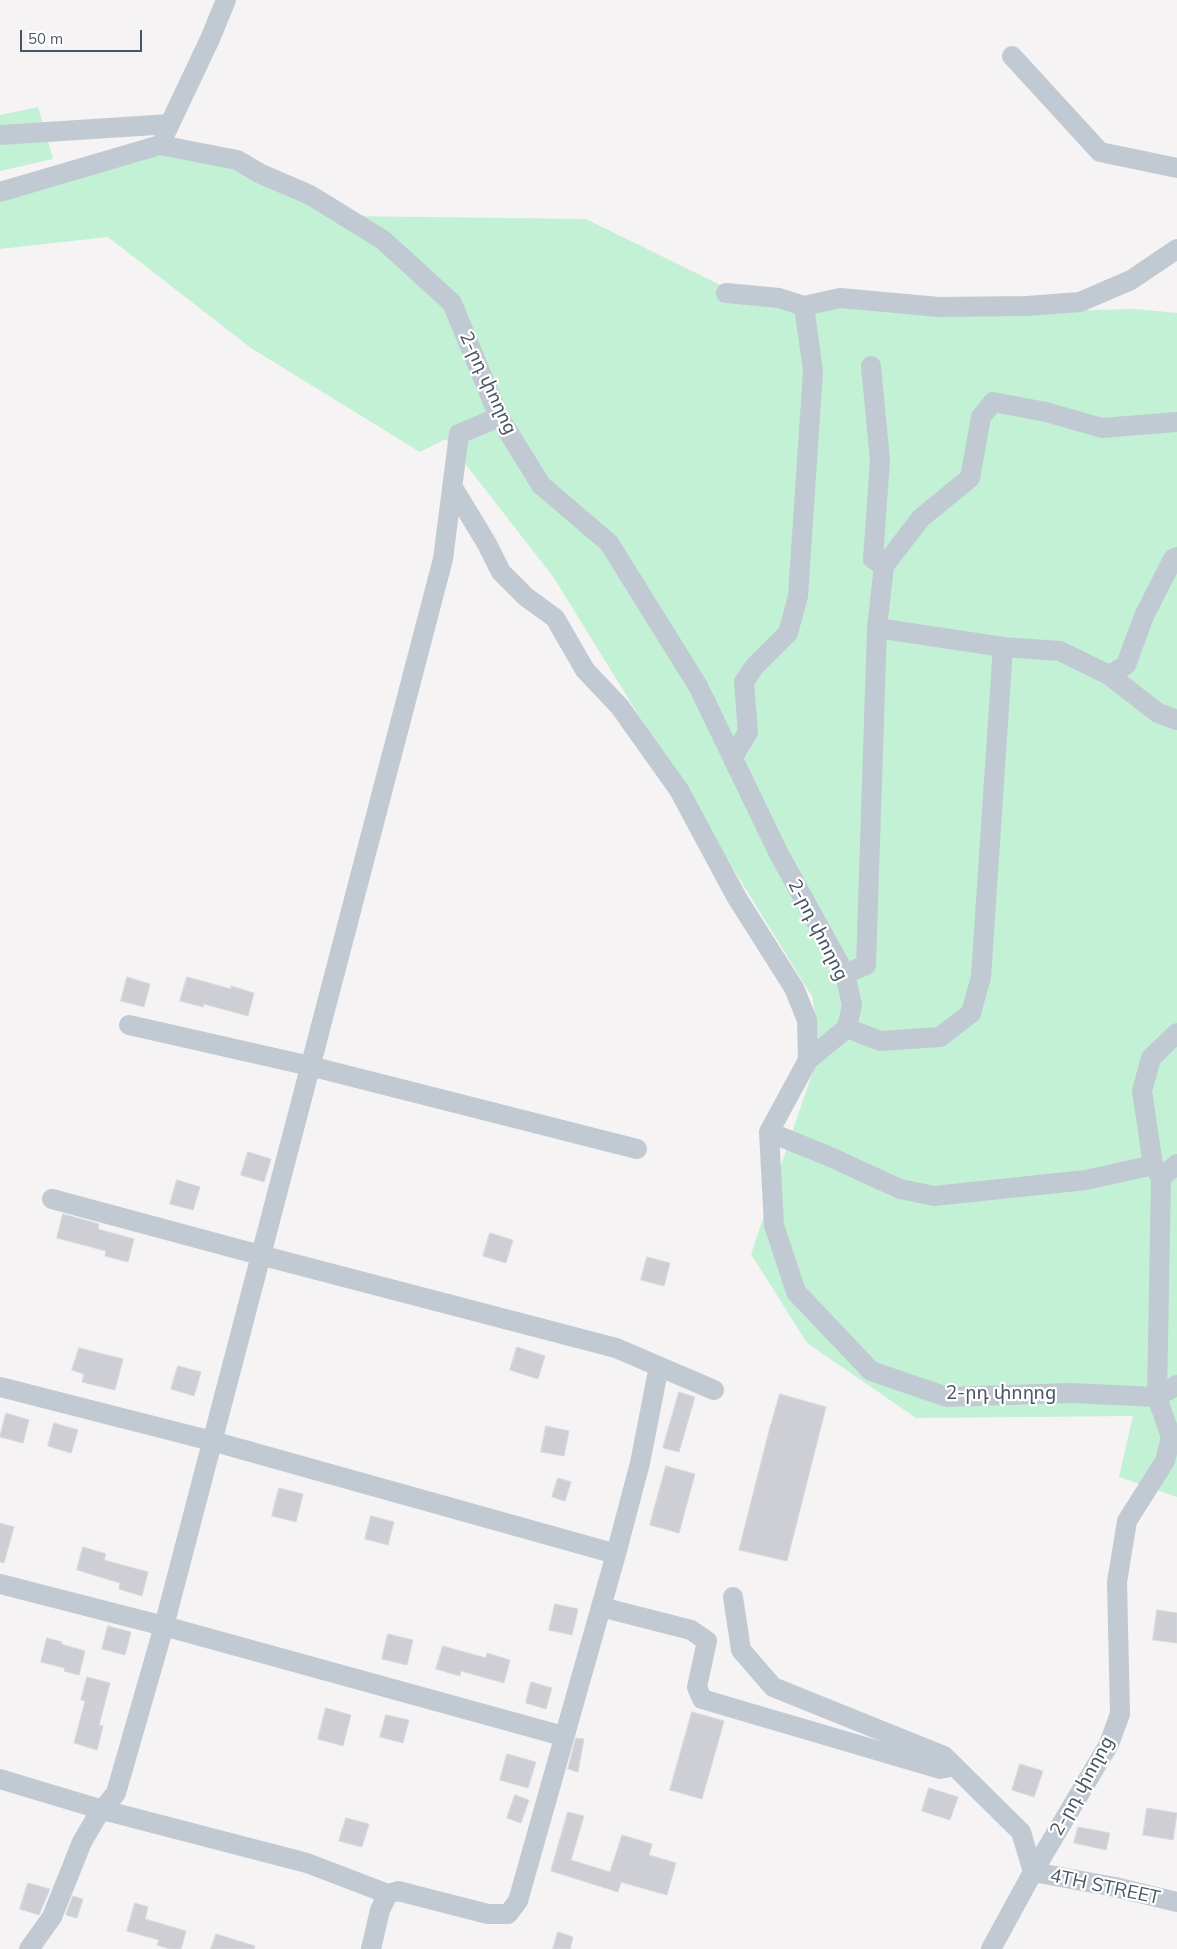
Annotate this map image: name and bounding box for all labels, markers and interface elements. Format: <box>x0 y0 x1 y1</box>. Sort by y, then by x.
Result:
scale bar <box>22 20 145 52</box>
text: 50 m <box>28 29 63 48</box>
street label: 2-րդ փողոց <box>454 328 522 438</box>
street label: 2-րդ փողոց <box>783 876 853 984</box>
street label: 2-րդ փողոց <box>946 1382 1056 1404</box>
street label: 2-րդ փողոց <box>1045 1732 1119 1840</box>
street label: 4TH STREET <box>1048 1864 1162 1910</box>

